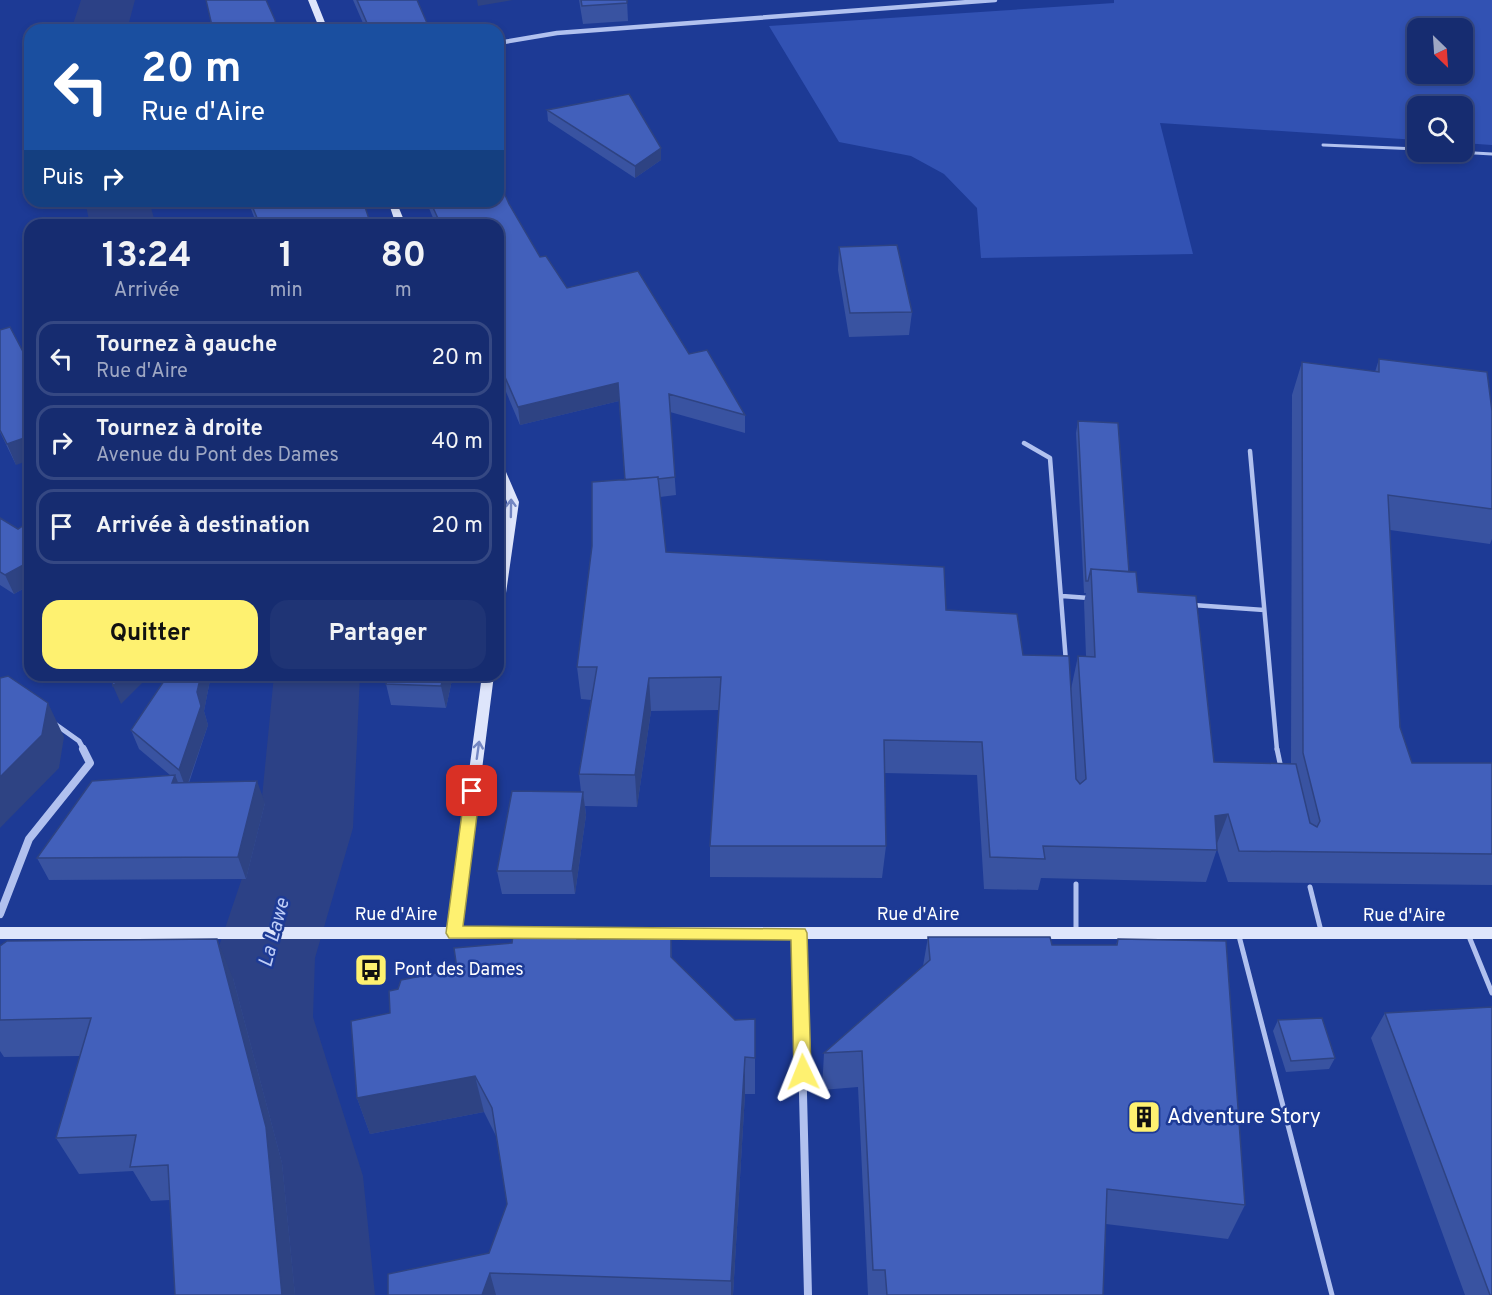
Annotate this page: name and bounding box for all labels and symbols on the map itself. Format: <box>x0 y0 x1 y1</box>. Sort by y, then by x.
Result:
north arrow <box>1407 18 1473 84</box>
one-way arrow <box>505 498 516 518</box>
one-way arrow <box>472 741 483 761</box>
pin <box>446 765 497 816</box>
water label: La Lawe <box>253 895 297 970</box>
street label: Rue d'Aire <box>355 904 437 927</box>
street label: Rue d'Aire <box>877 904 959 927</box>
street label: Rue d'Aire <box>1363 905 1445 928</box>
bus stop icon: Pont des Dames <box>353 952 389 988</box>
place label: Pont des Dames <box>394 959 524 982</box>
position arrow <box>771 1040 835 1104</box>
building icon: Adventure Story <box>1126 1099 1162 1135</box>
place label: Adventure Story <box>1167 1104 1321 1131</box>

